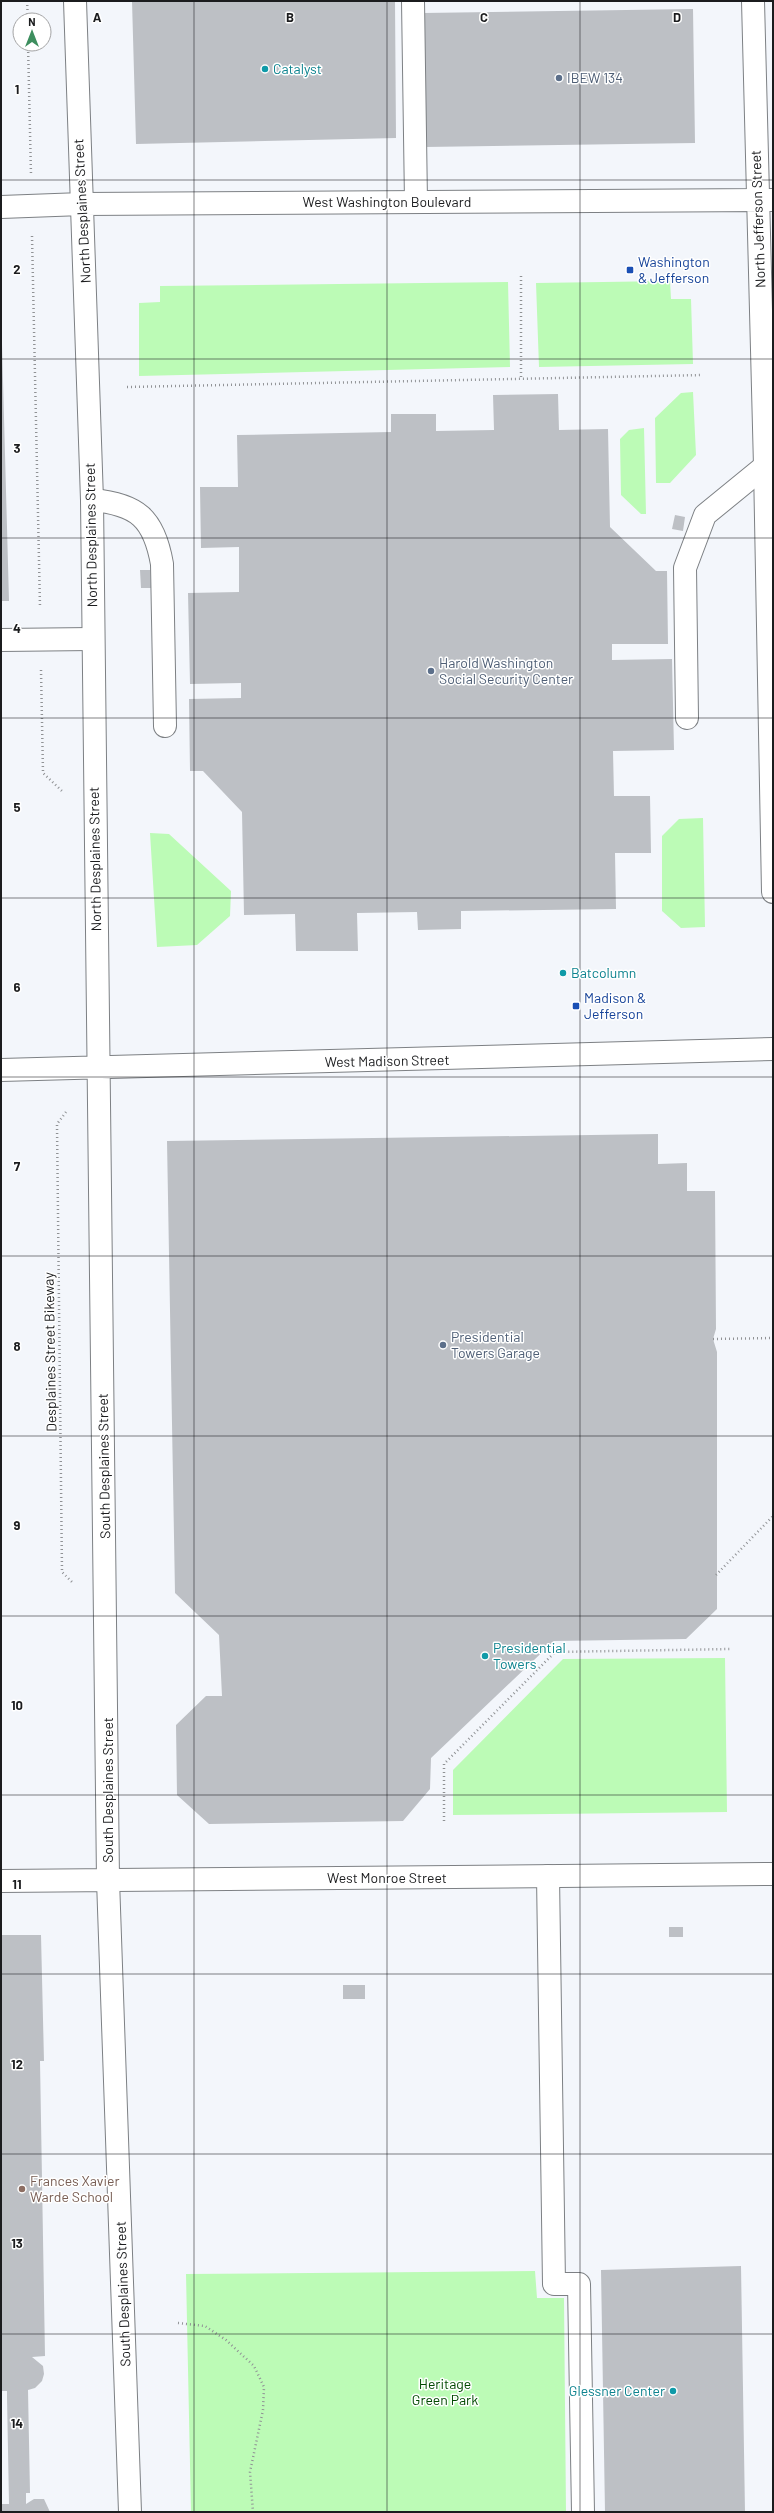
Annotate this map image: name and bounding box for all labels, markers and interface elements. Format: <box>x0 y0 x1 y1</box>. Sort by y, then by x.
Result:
text: A <box>93 9 102 25</box>
text: B <box>286 9 294 25</box>
text: C <box>480 9 488 25</box>
text: D <box>673 9 681 25</box>
north arrow <box>12 12 52 52</box>
text: N <box>28 15 36 28</box>
place label: Catalyst <box>273 60 322 77</box>
marker: Catalyst <box>260 64 270 74</box>
place label: IBEW 134 <box>567 69 623 86</box>
marker: IBEW 134 <box>554 73 564 83</box>
text: 1 <box>15 81 19 97</box>
street label: North Desplaines Street <box>69 138 94 284</box>
street label: North Jefferson Street <box>747 150 768 288</box>
street label: West Washington Boulevard <box>303 193 471 210</box>
place label: Washington & Jefferson <box>638 253 710 286</box>
text: 2 <box>13 261 21 277</box>
marker: Washington & Jefferson <box>625 265 635 275</box>
text: 3 <box>13 440 21 456</box>
street label: North Desplaines Street <box>81 462 100 608</box>
text: 4 <box>13 620 21 636</box>
place label: Harold Washington Social Security Center <box>439 654 573 687</box>
marker: Harold Washington Social Security Center <box>426 666 436 676</box>
street label: North Desplaines Street <box>85 786 104 932</box>
text: 5 <box>13 799 21 815</box>
place label: Batcolumn <box>571 964 636 981</box>
marker: Batcolumn <box>558 968 568 978</box>
text: 6 <box>14 979 21 995</box>
place label: Madison & Jefferson <box>584 989 646 1022</box>
marker: Madison & Jefferson <box>571 1001 581 1011</box>
street label: West Madison Street <box>324 1051 450 1070</box>
text: 7 <box>14 1158 21 1174</box>
street label: Desplaines Street Bikeway <box>40 1272 59 1432</box>
place label: Presidential Towers Garage <box>451 1328 540 1361</box>
text: 8 <box>13 1338 21 1354</box>
marker: Presidential Towers Garage <box>438 1340 448 1350</box>
street label: South Desplaines Street <box>94 1393 113 1539</box>
text: 9 <box>14 1517 21 1533</box>
place label: Presidential Towers <box>493 1639 566 1672</box>
marker: Presidential Towers <box>480 1651 490 1661</box>
text: 10 <box>11 1697 23 1713</box>
street label: South Desplaines Street <box>99 1717 116 1863</box>
street label: West Monroe Street <box>327 1869 447 1886</box>
text: 11 <box>12 1876 22 1892</box>
text: 12 <box>11 2056 23 2072</box>
place label: Frances Xavier Warde School <box>30 2172 120 2205</box>
marker: Frances Xavier Warde School <box>17 2184 27 2194</box>
street label: South Desplaines Street <box>111 2221 134 2367</box>
text: 13 <box>11 2235 23 2251</box>
park label: Heritage Green Park <box>412 2375 478 2408</box>
place label: Glessner Center <box>569 2382 665 2399</box>
marker: Glessner Center <box>668 2386 678 2396</box>
text: 14 <box>11 2415 23 2431</box>

